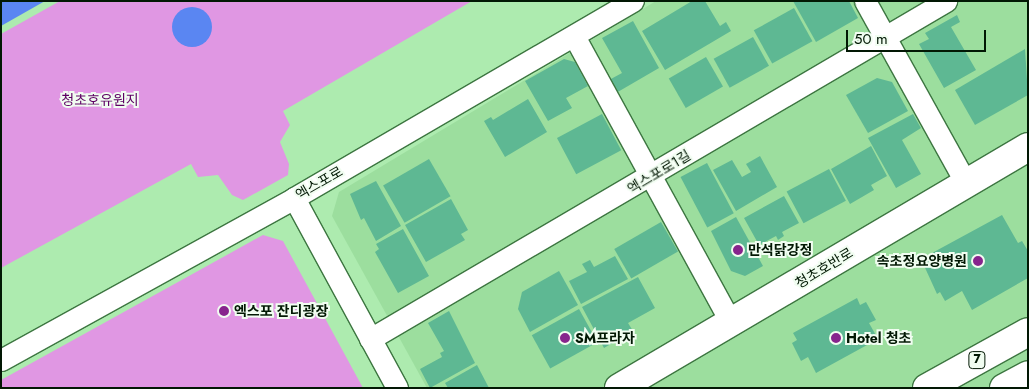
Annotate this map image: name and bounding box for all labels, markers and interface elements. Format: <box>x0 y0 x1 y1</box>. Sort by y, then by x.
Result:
scale bar <box>849 20 989 52</box>
text: 50 m <box>854 28 888 50</box>
park label: 청초호유원지 <box>61 92 139 108</box>
street label: 엑스포로1길 <box>624 147 694 197</box>
street label: 엑스포로 <box>292 163 346 203</box>
place label: 만석닭강정 <box>748 242 812 258</box>
marker: 만석닭강정 <box>732 244 744 256</box>
street label: 청초호반로 <box>792 244 856 292</box>
place label: 속초정요양병원 <box>877 253 967 269</box>
marker: 속초정요양병원 <box>971 254 985 268</box>
place label: 엑스포 잔디광장 <box>234 303 328 319</box>
marker: 엑스포 잔디광장 <box>218 305 230 317</box>
place label: SM프라자 <box>575 330 635 346</box>
place label: Hotel 청초 <box>846 330 911 346</box>
marker: SM프라자 <box>559 332 571 344</box>
marker: Hotel 청초 <box>830 332 842 344</box>
road number: 7 <box>968 350 986 370</box>

